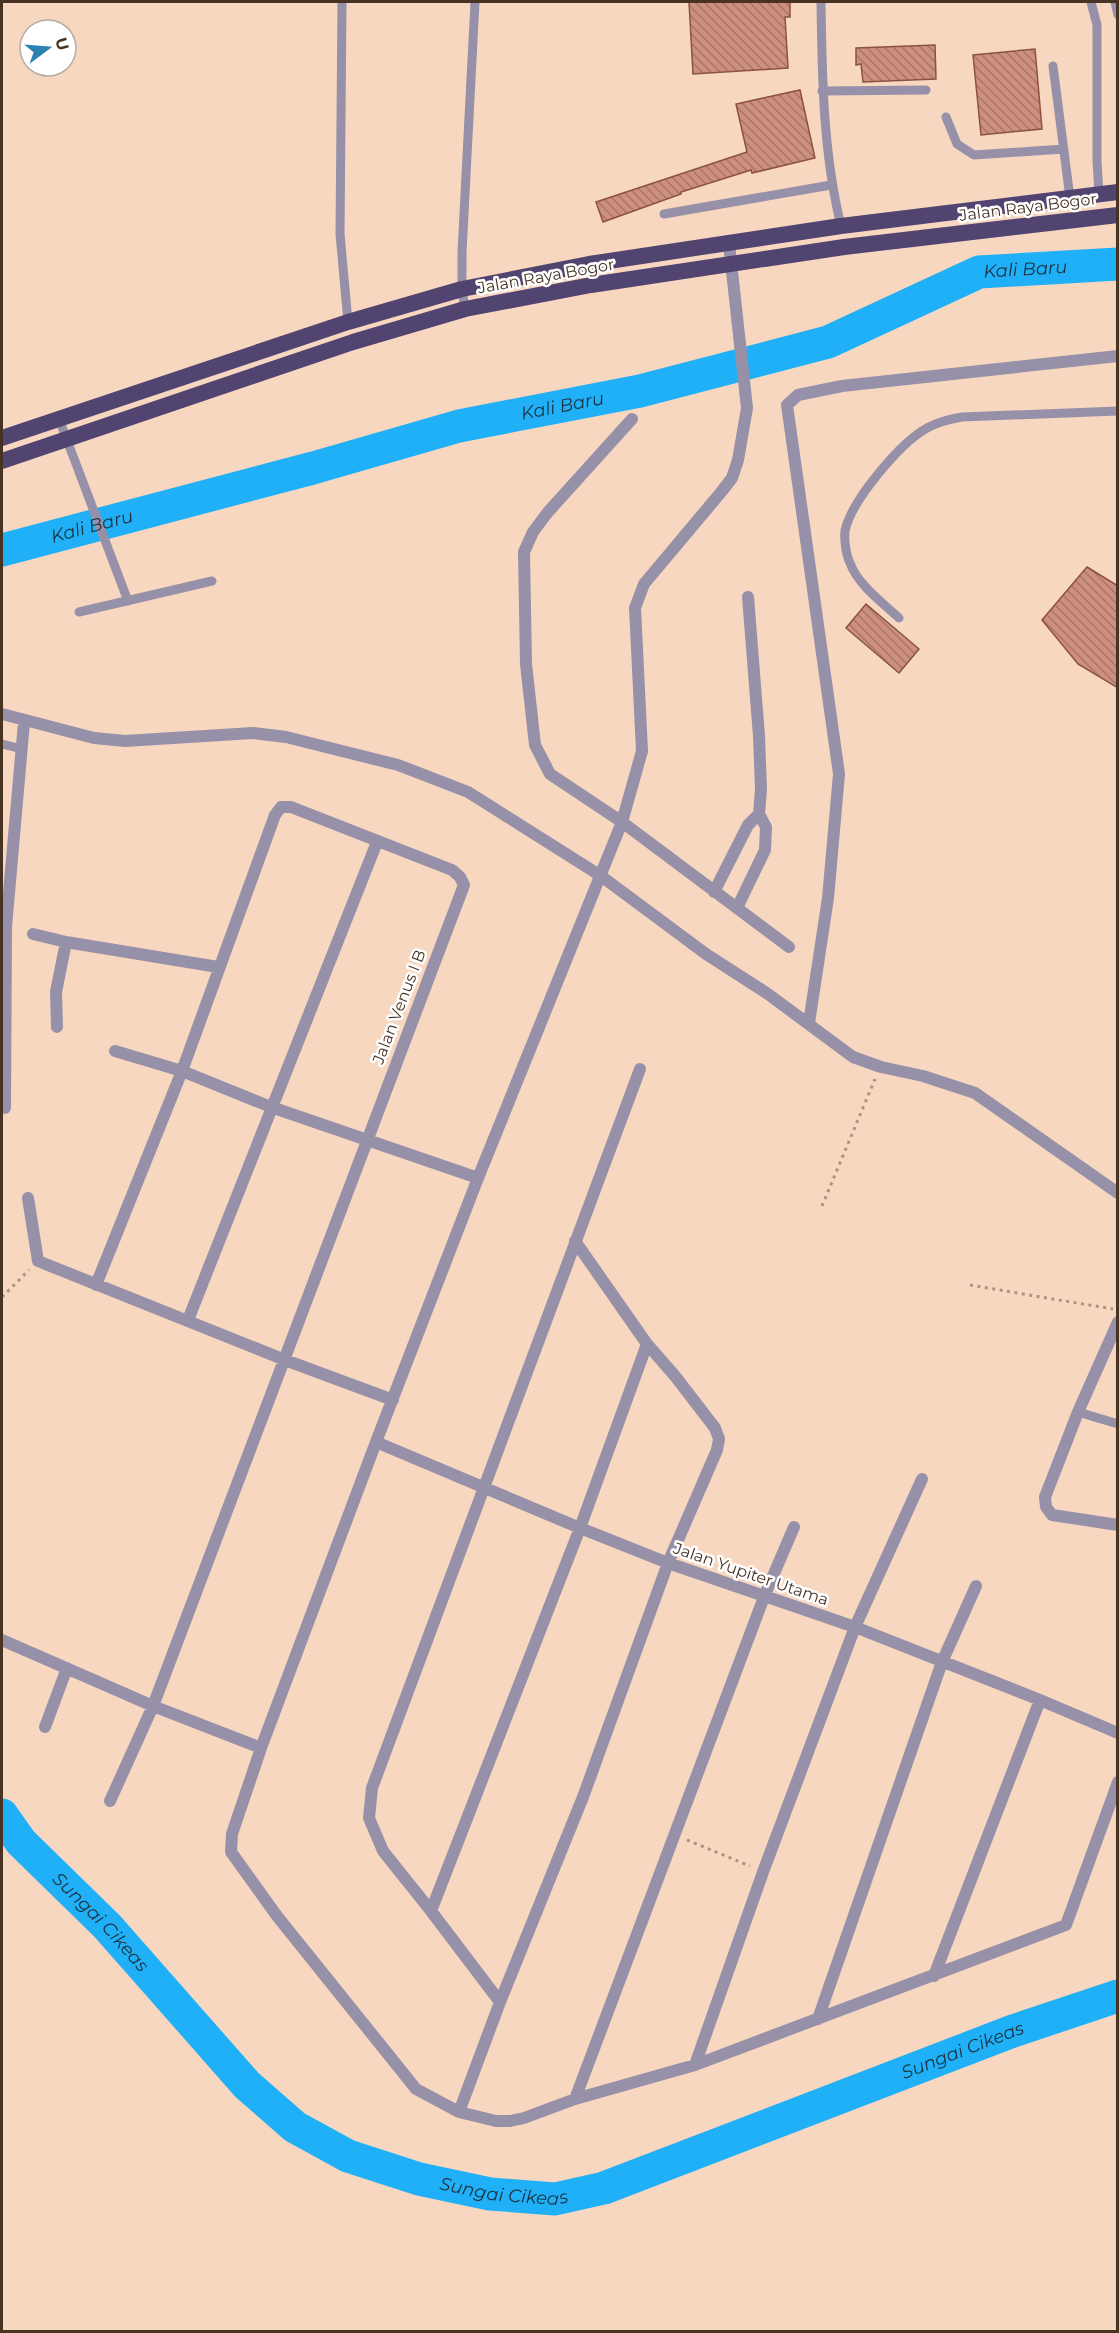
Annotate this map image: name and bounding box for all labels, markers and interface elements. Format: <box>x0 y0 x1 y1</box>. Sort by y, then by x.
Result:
north arrow <box>18 18 78 78</box>
text: U <box>51 35 73 53</box>
street label: Jalan Raya Bogor <box>957 189 1098 225</box>
street label: Jalan Raya Bogor <box>475 255 616 298</box>
water label: Kali Baru <box>983 256 1068 283</box>
water label: Kali Baru <box>519 387 606 425</box>
water label: Kali Baru <box>48 505 135 548</box>
street label: Jalan Venus I B <box>368 947 430 1068</box>
street label: Jalan Yupiter Utama <box>670 1538 831 1609</box>
water label: Sungai Cikeas <box>48 1868 153 1977</box>
water label: Sungai Cikeas <box>898 2017 1027 2084</box>
water label: Sungai Cikeas <box>438 2173 570 2210</box>

